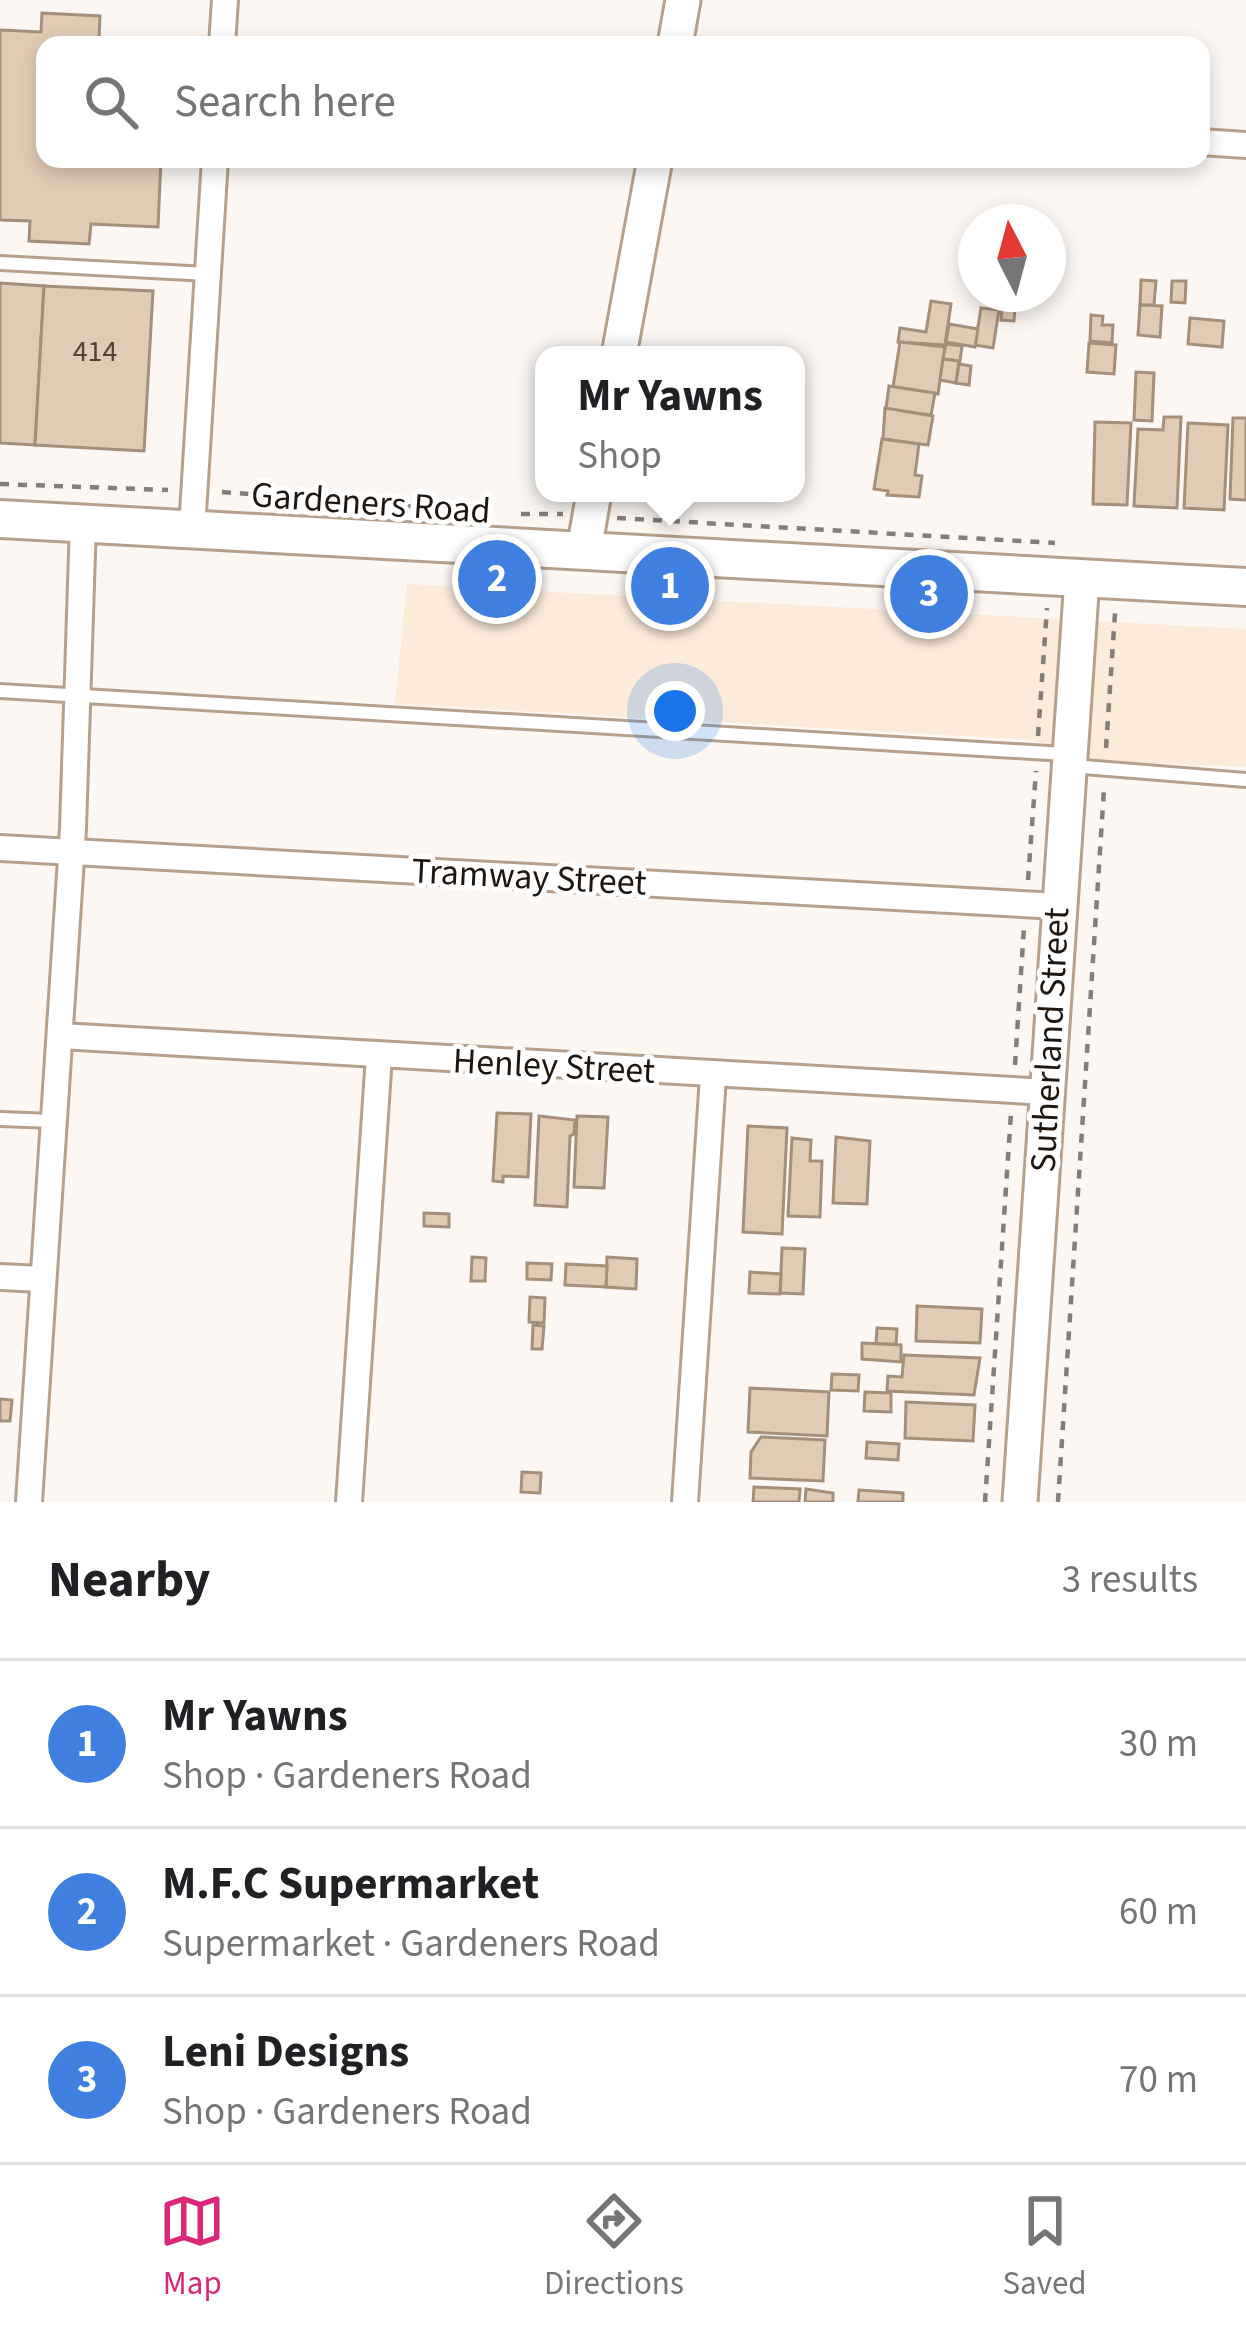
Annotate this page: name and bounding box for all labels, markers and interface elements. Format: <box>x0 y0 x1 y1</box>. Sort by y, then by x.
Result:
search box <box>36 36 1210 168</box>
icon: search <box>78 69 144 135</box>
text: Search here <box>174 70 396 134</box>
north arrow <box>958 204 1066 312</box>
house number: 414 <box>73 330 117 373</box>
popup <box>535 346 805 502</box>
text: Mr Yawns <box>577 364 763 428</box>
text: Shop <box>577 428 662 484</box>
street label: Gardeners Road <box>250 469 492 537</box>
pin: 2 <box>458 534 536 624</box>
pin: 1 <box>631 541 709 631</box>
pin: 3 <box>890 549 968 639</box>
your location <box>645 681 705 741</box>
street label: Tramway Street <box>410 845 648 909</box>
street label: Sutherland Street <box>1018 906 1082 1174</box>
street label: Henley Street <box>452 1035 656 1097</box>
text: Nearby <box>48 1544 210 1616</box>
text: 3 results <box>1062 1552 1198 1608</box>
text: Mr Yawns <box>162 1684 348 1748</box>
text: 1 <box>77 1716 97 1772</box>
text: 30 m <box>1119 1716 1198 1772</box>
text: Shop · Gardeners Road <box>162 1748 532 1804</box>
text: M.F.C Supermarket <box>162 1852 539 1916</box>
text: 2 <box>77 1884 97 1940</box>
text: 60 m <box>1119 1884 1198 1940</box>
text: Supermarket · Gardeners Road <box>162 1916 660 1972</box>
text: Leni Designs <box>162 2020 409 2084</box>
text: 3 <box>77 2052 97 2108</box>
text: 70 m <box>1119 2052 1198 2108</box>
text: Shop · Gardeners Road <box>162 2084 532 2140</box>
tab: Map <box>159 2188 225 2307</box>
tab: Directions <box>544 2188 684 2307</box>
tab: Saved <box>1002 2188 1087 2307</box>

